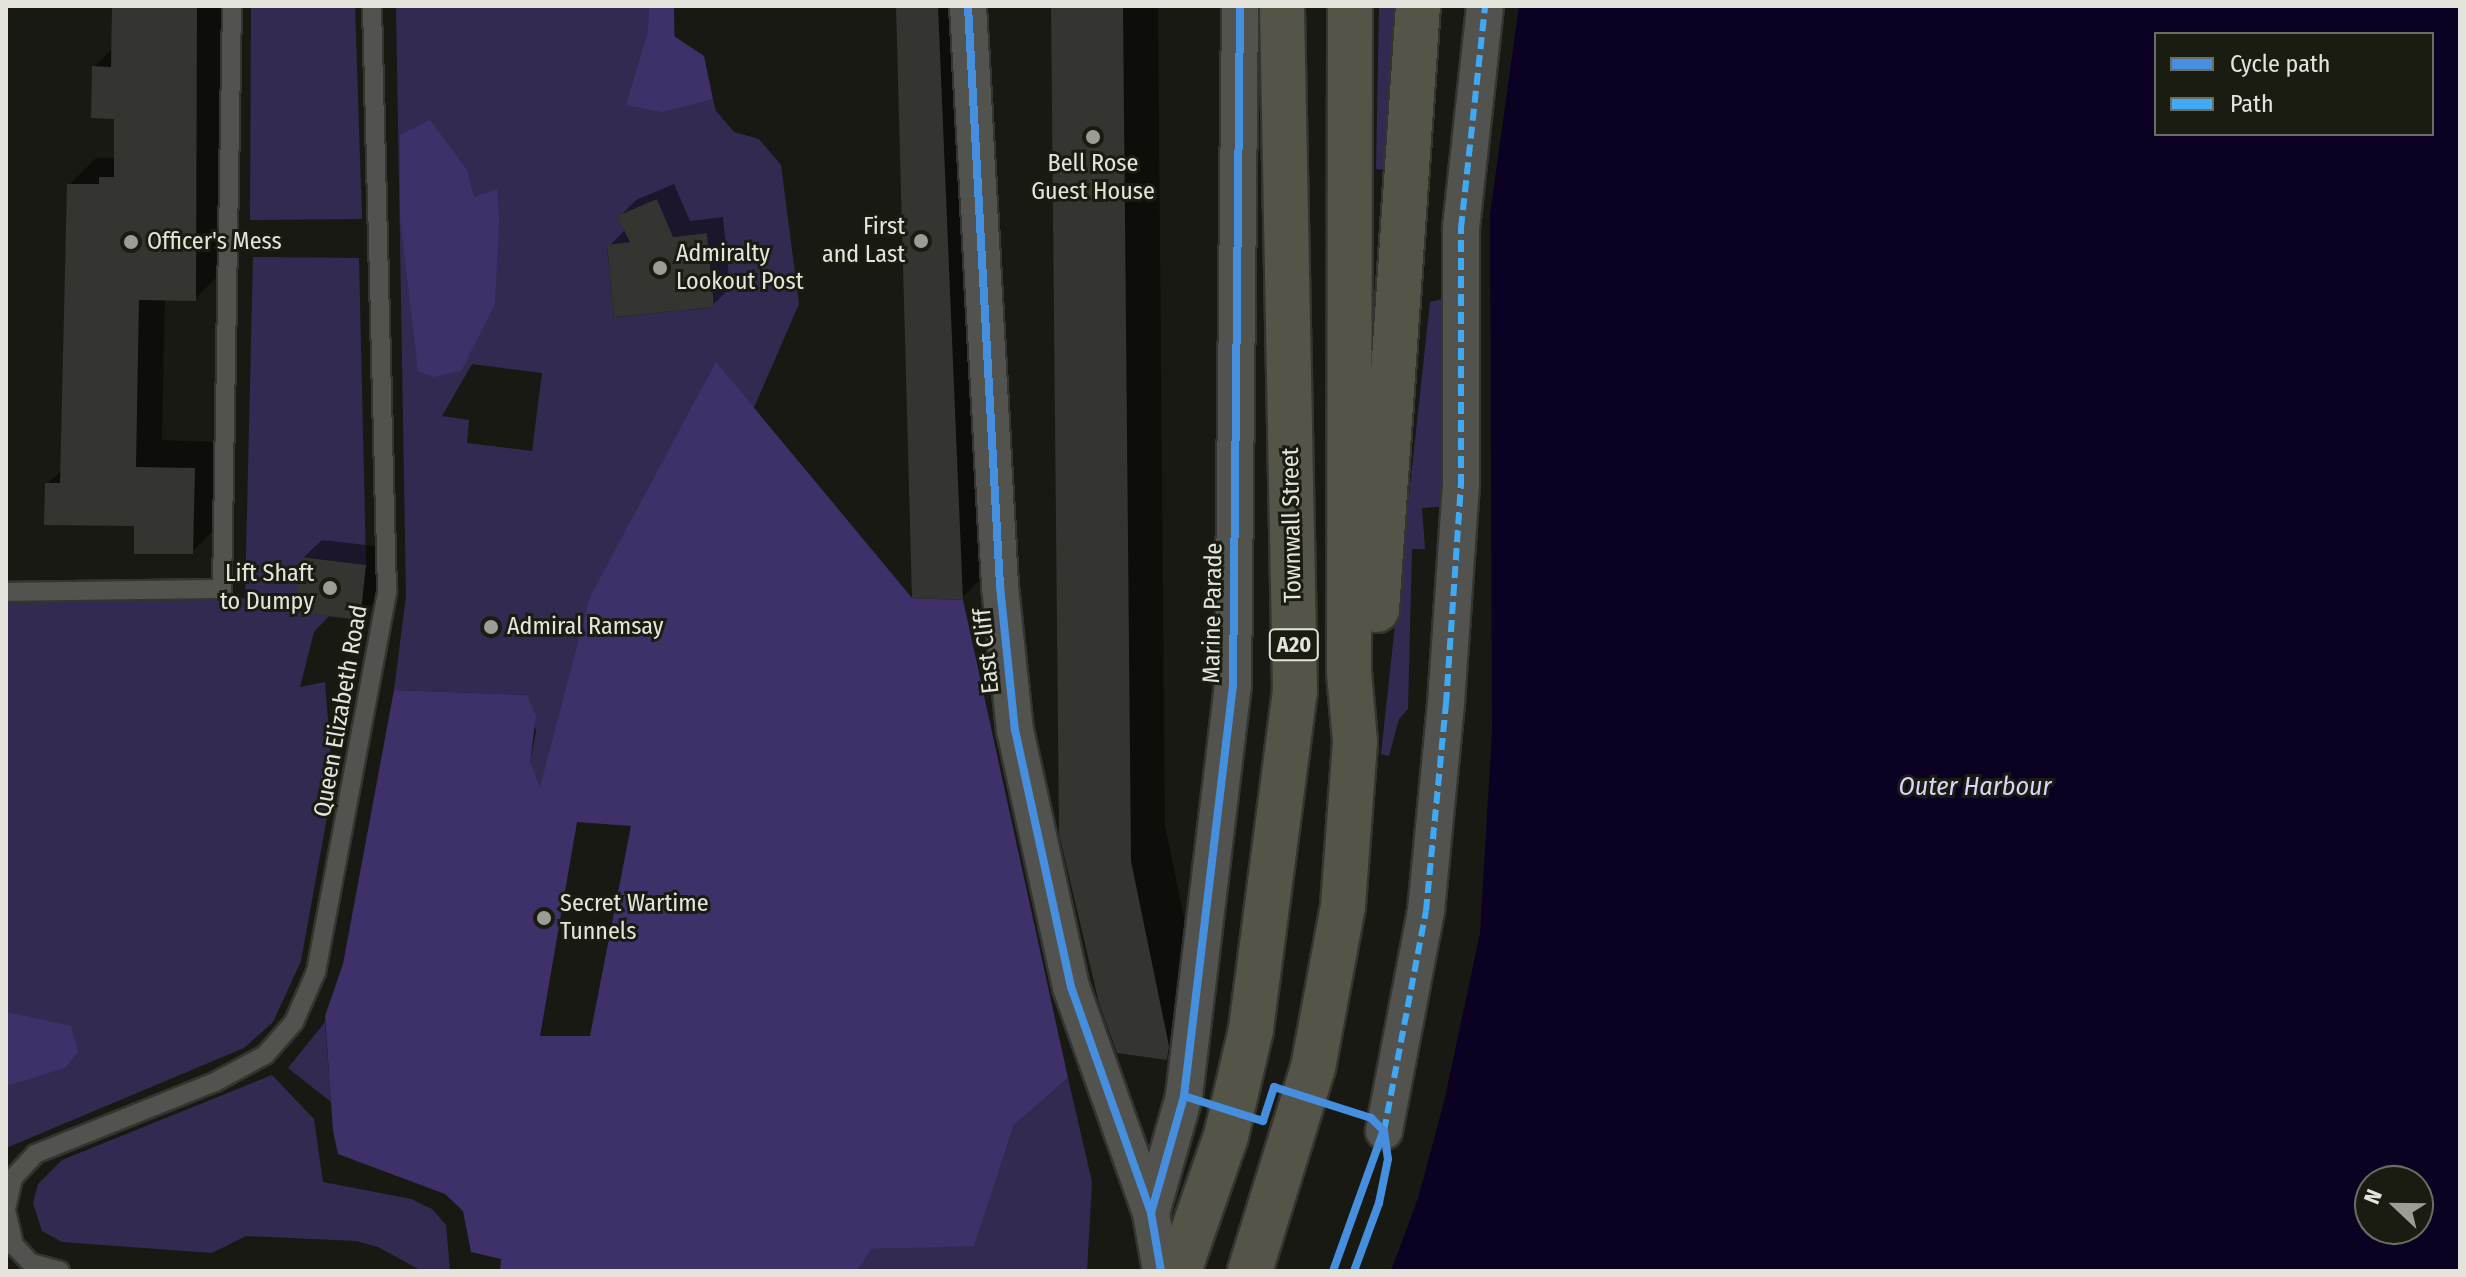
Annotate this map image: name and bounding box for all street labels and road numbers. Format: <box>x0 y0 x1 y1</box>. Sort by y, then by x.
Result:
street label: Townwall Street <box>1276 447 1308 603</box>
street label: Marine Parade <box>1197 542 1229 684</box>
street label: Queen Elizabeth Road <box>308 603 374 819</box>
street label: East Cliff <box>968 607 1006 695</box>
road number: A20 <box>1268 627 1320 663</box>

